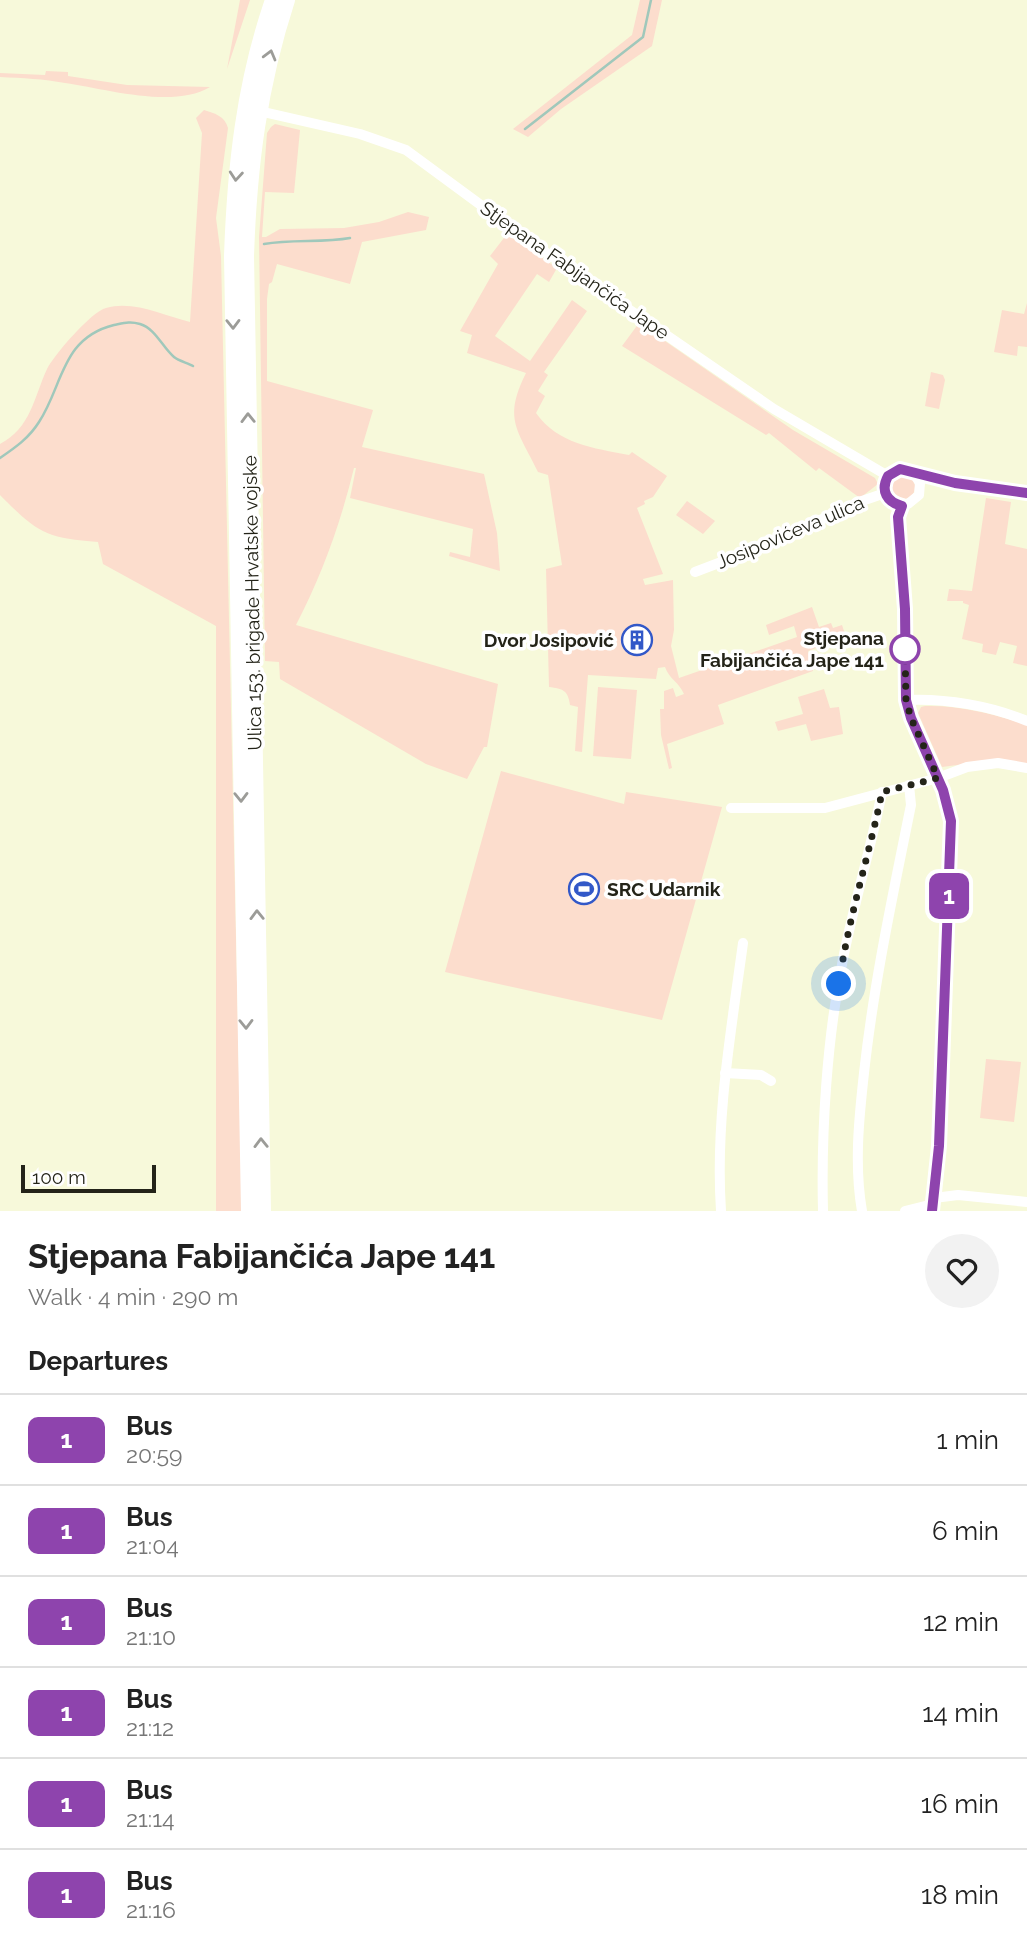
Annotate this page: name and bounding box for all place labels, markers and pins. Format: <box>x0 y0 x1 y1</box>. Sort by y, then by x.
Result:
building icon: Dvor Josipović <box>620 623 654 657</box>
place label: Stjepana Fabijančića Jape 141 <box>700 627 884 671</box>
place label: Dvor Josipović <box>484 629 614 651</box>
marker: Stjepana Fabijančića Jape 141 <box>890 634 920 664</box>
sports icon: SRC Udarnik <box>567 872 601 906</box>
place label: SRC Udarnik <box>607 878 721 900</box>

